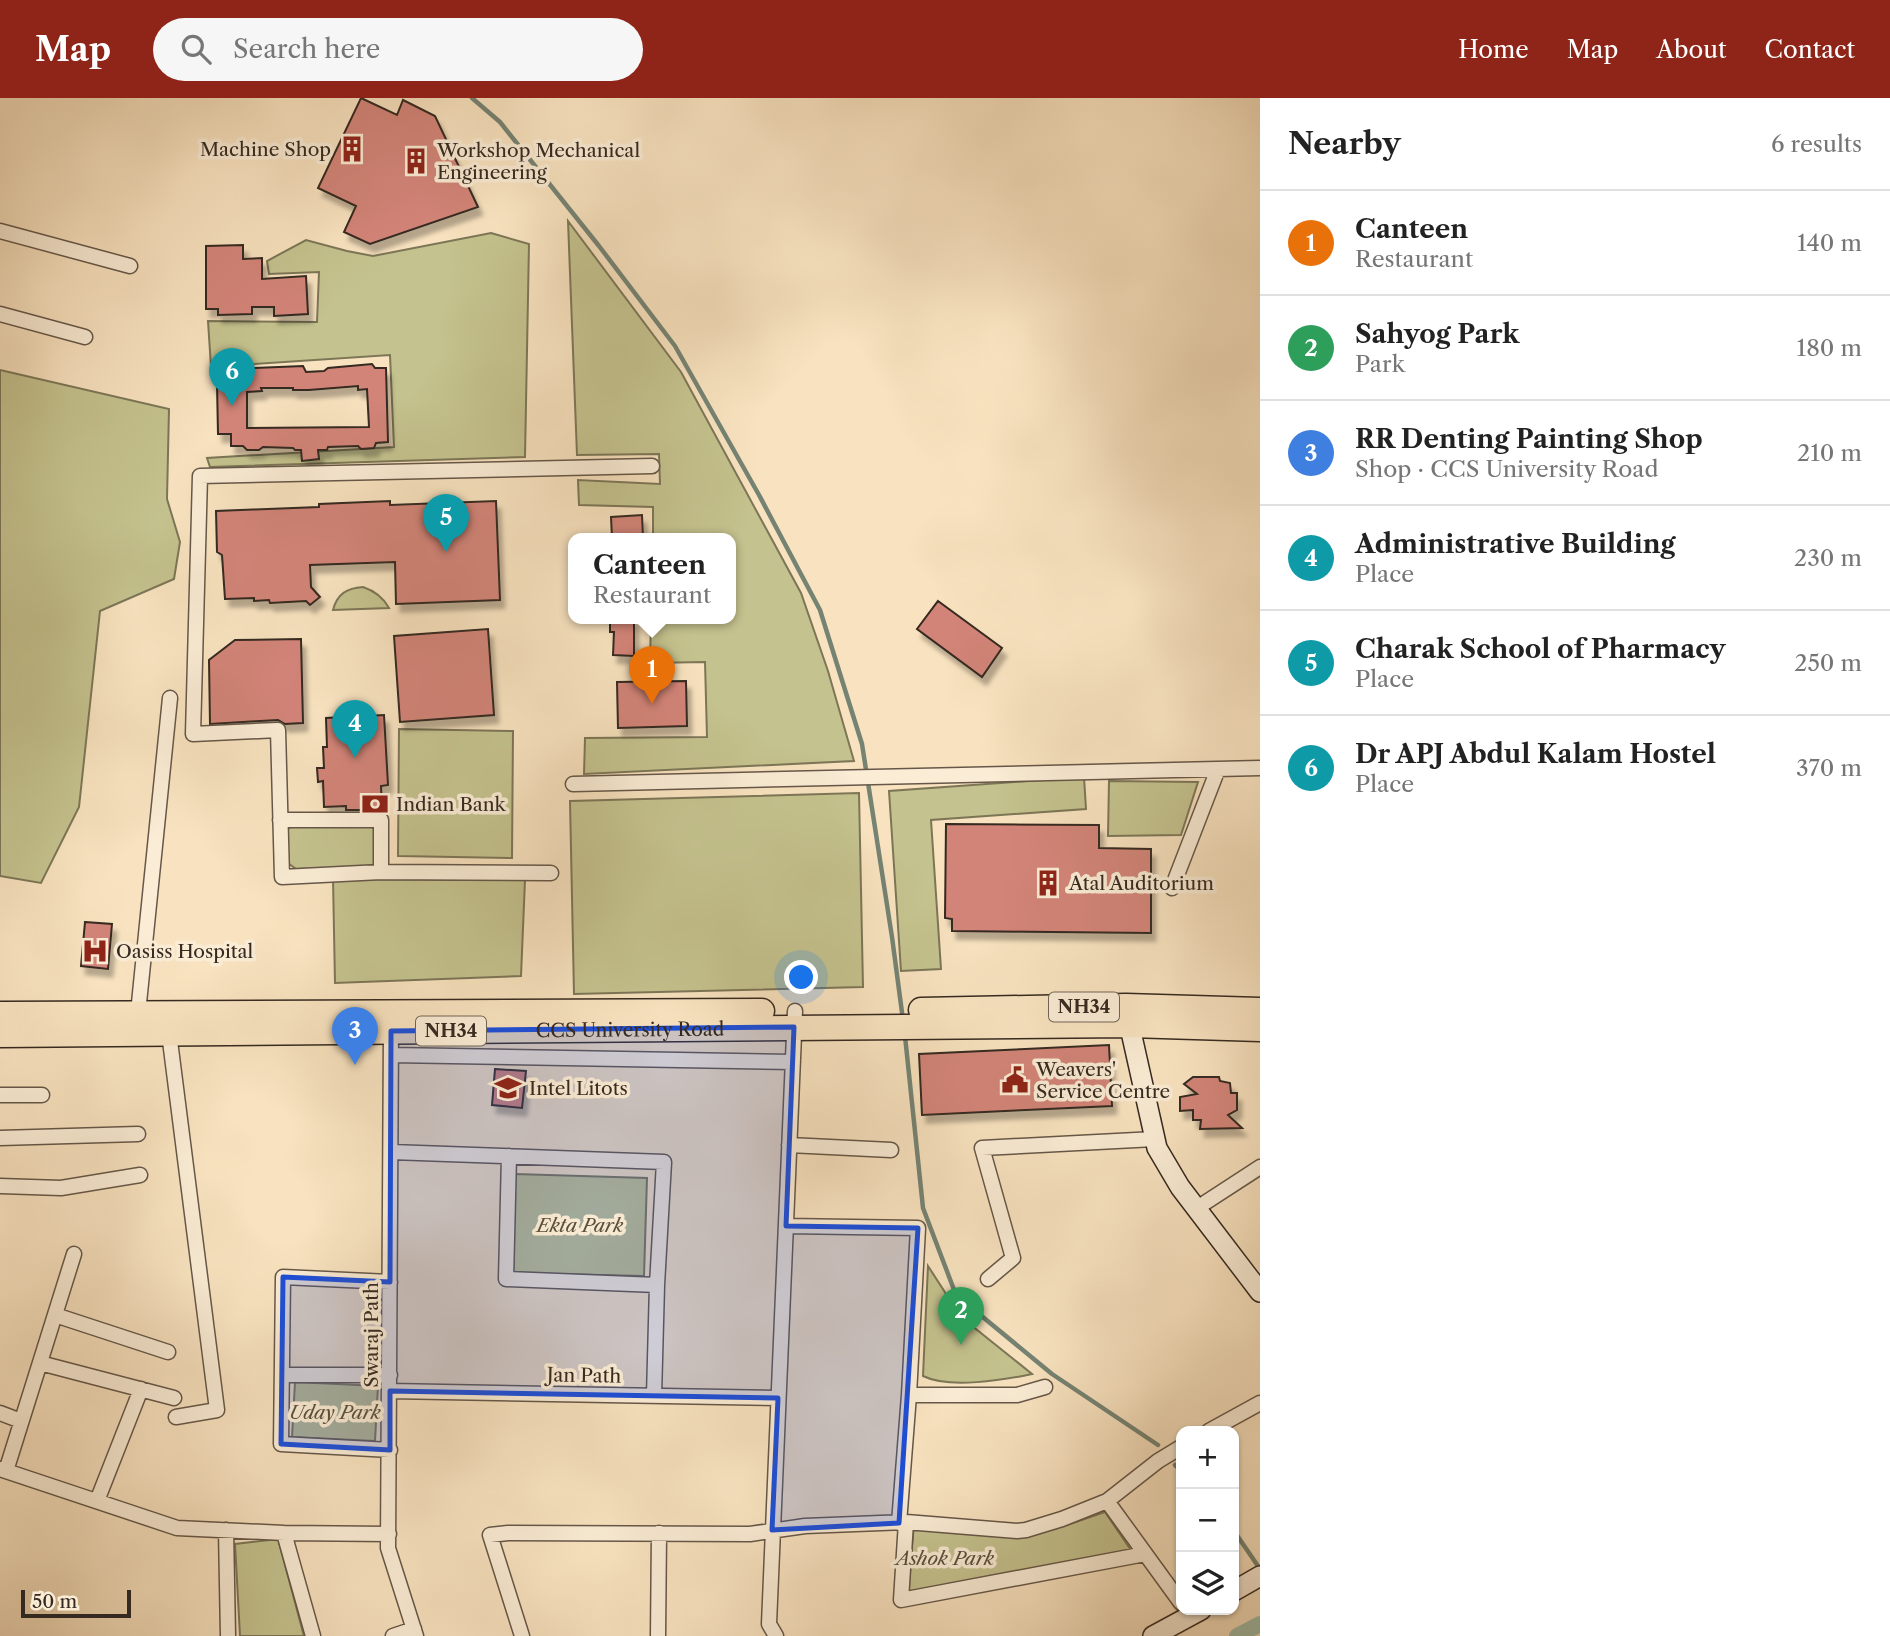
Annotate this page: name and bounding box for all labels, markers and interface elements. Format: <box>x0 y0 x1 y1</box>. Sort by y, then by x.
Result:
search box <box>153 18 643 81</box>
text: Map <box>35 29 111 70</box>
icon: search <box>177 30 215 68</box>
text: Search here <box>233 33 380 65</box>
text: Home <box>1458 35 1529 64</box>
text: Map <box>1567 35 1618 64</box>
text: About <box>1656 35 1727 64</box>
text: Contact <box>1765 35 1855 64</box>
text: Nearby <box>1288 125 1401 162</box>
text: 6 results <box>1771 130 1862 158</box>
building icon: Machine Shop <box>337 134 367 164</box>
place label: Machine Shop <box>200 138 331 161</box>
place label: Workshop Mechanical Engineering <box>436 139 640 184</box>
building icon: Workshop Mechanical Engineering <box>401 146 431 176</box>
text: Canteen <box>1355 213 1468 245</box>
text: 1 <box>1306 229 1316 257</box>
text: 140 m <box>1797 229 1862 257</box>
text: Restaurant <box>1355 245 1473 273</box>
text: Sahyog Park <box>1355 318 1519 350</box>
text: 2 <box>1304 334 1318 362</box>
text: 180 m <box>1797 334 1862 362</box>
pin: 6 <box>209 348 255 406</box>
text: Park <box>1355 350 1405 378</box>
text: RR Denting Painting Shop <box>1355 423 1703 455</box>
text: 3 <box>1305 439 1318 467</box>
text: 210 m <box>1797 439 1862 467</box>
text: Shop · CCS University Road <box>1355 455 1658 483</box>
pin: 5 <box>423 494 469 552</box>
text: Administrative Building <box>1355 528 1676 560</box>
popup <box>568 533 736 624</box>
text: 4 <box>1304 544 1318 572</box>
text: 230 m <box>1794 544 1862 572</box>
text: Canteen <box>593 549 706 581</box>
text: Place <box>1355 560 1414 588</box>
text: Restaurant <box>593 581 711 609</box>
text: Charak School of Pharmacy <box>1355 633 1726 665</box>
pin: 1 <box>629 646 675 704</box>
text: 5 <box>1305 649 1317 677</box>
text: 250 m <box>1794 649 1862 677</box>
text: Place <box>1355 665 1414 693</box>
pin: 4 <box>332 700 378 758</box>
text: Dr APJ Abdul Kalam Hostel <box>1355 738 1716 770</box>
text: 6 <box>1304 754 1318 782</box>
text: 370 m <box>1796 754 1862 782</box>
text: Place <box>1355 770 1414 798</box>
bank icon: Indian Bank <box>360 789 390 819</box>
place label: Indian Bank <box>396 793 507 816</box>
building icon: Atal Auditorium <box>1033 868 1063 898</box>
place label: Atal Auditorium <box>1068 872 1214 895</box>
hospital icon: Oasiss Hospital <box>80 936 110 966</box>
place label: Oasiss Hospital <box>116 940 253 963</box>
your location <box>784 960 818 994</box>
road number: NH34 <box>1049 992 1119 1022</box>
pin: 3 <box>332 1007 378 1065</box>
road number: NH34 <box>416 1016 486 1046</box>
street label: CCS University Road <box>536 1018 725 1042</box>
place label: Weavers' Service Centre <box>1035 1058 1170 1103</box>
public building icon: Weavers' Service Centre <box>1000 1065 1030 1095</box>
school or university icon: Intel Litots <box>493 1073 523 1103</box>
place label: Intel Litots <box>529 1077 628 1100</box>
park label: Ekta Park <box>535 1214 623 1237</box>
street label: Swaraj Path <box>360 1282 383 1388</box>
pin: 2 <box>938 1287 984 1345</box>
street label: Jan Path <box>544 1363 621 1388</box>
park label: Uday Park <box>289 1401 381 1424</box>
map controls <box>1176 1426 1239 1615</box>
button: + <box>1176 1426 1239 1489</box>
button: − <box>1176 1489 1239 1552</box>
park label: Ashok Park <box>893 1547 994 1570</box>
button: layers <box>1176 1552 1239 1615</box>
scale bar <box>21 1587 131 1619</box>
text: 50 m <box>32 1590 77 1613</box>

